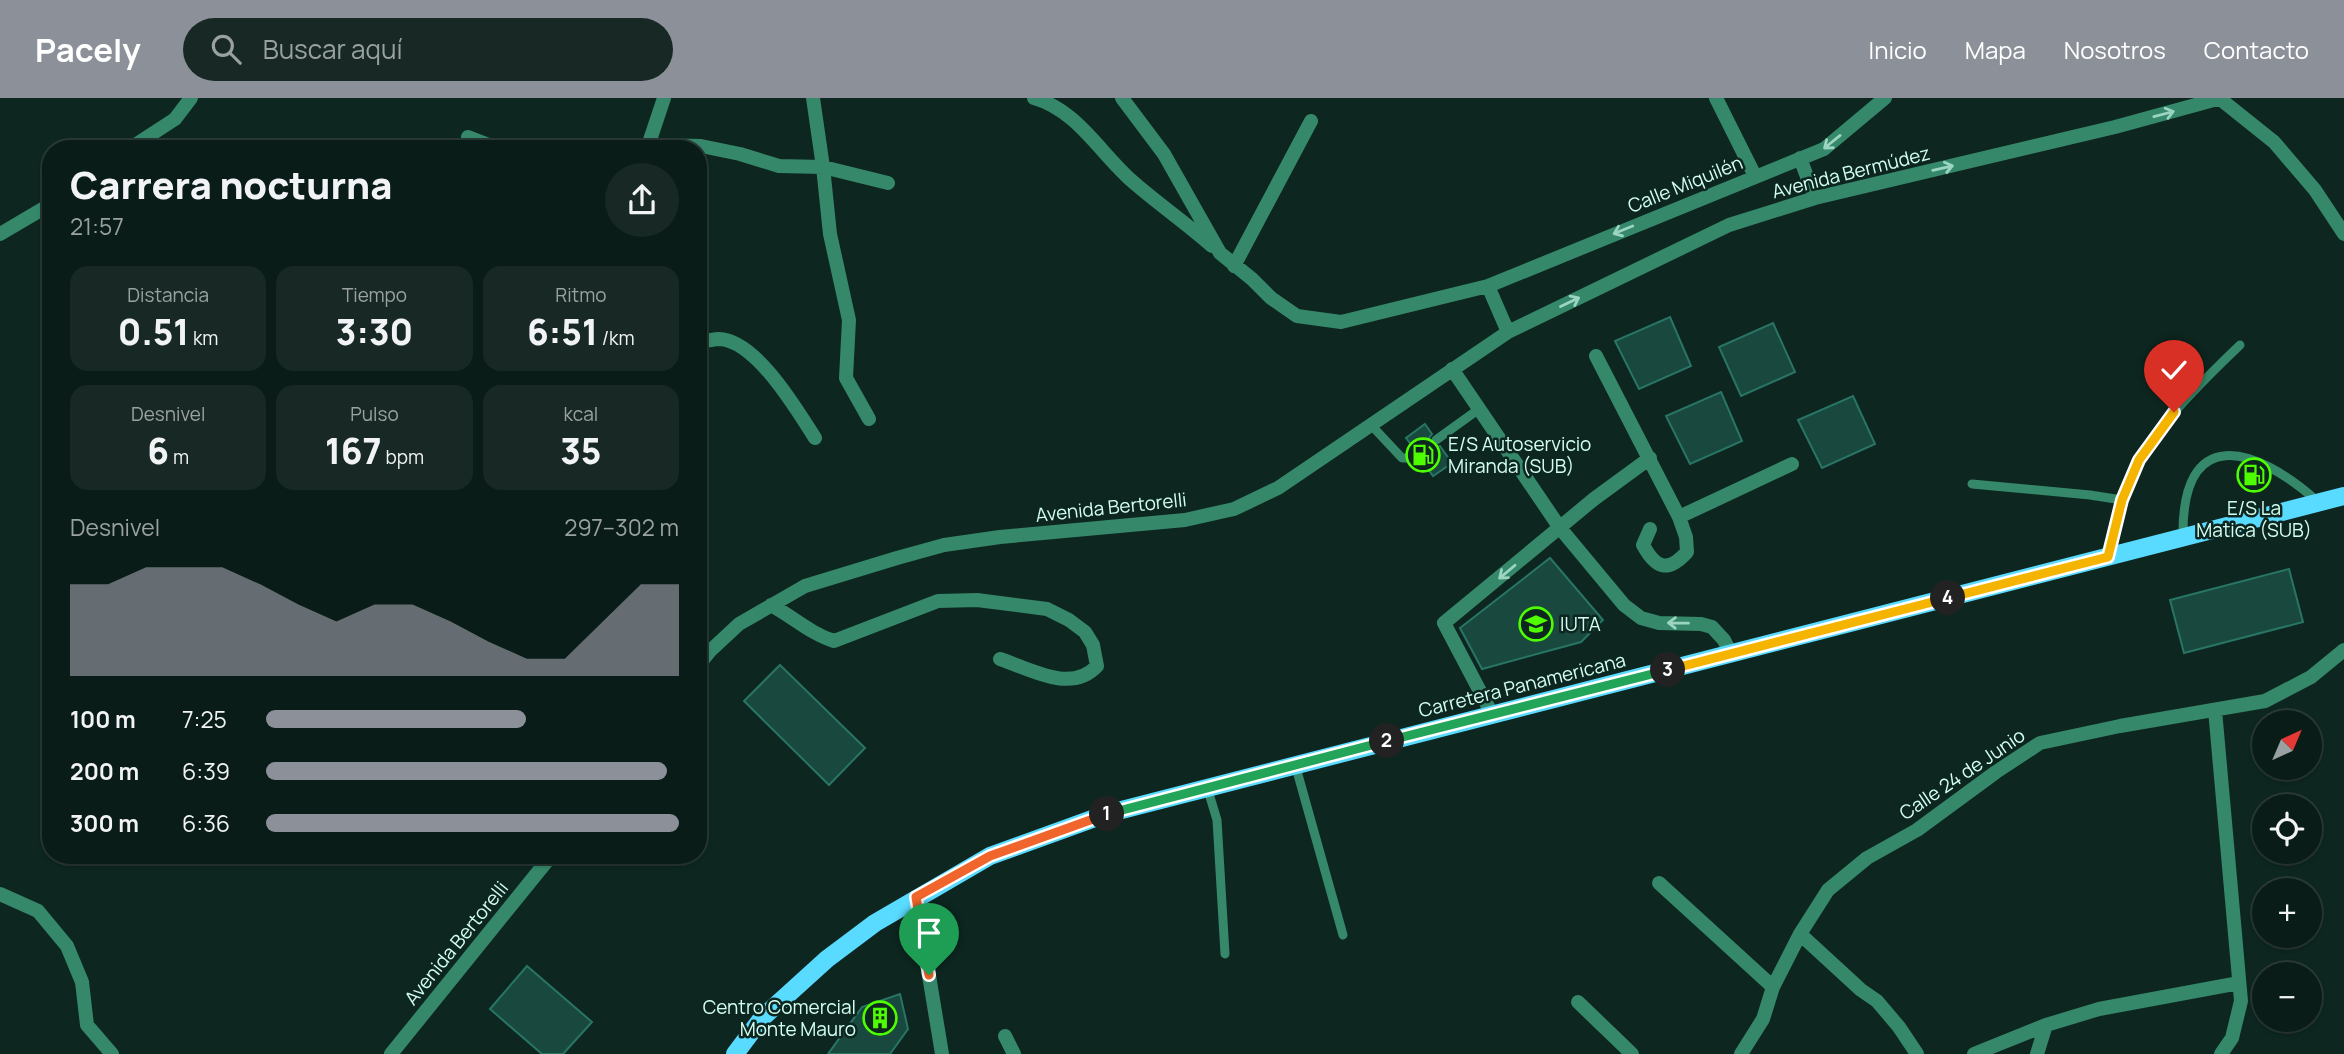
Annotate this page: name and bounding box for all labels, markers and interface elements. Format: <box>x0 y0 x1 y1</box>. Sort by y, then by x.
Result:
search box <box>183 18 673 81</box>
text: Pacely <box>35 27 141 72</box>
icon: search <box>207 30 245 68</box>
text: Buscar aquí <box>263 31 402 67</box>
text: Inicio <box>1869 33 1927 66</box>
text: Mapa <box>1965 33 2026 66</box>
text: Nosotros <box>2064 33 2166 66</box>
text: Contacto <box>2204 33 2309 66</box>
one-way arrow <box>2152 107 2175 120</box>
one-way arrow <box>1824 134 1842 149</box>
street label: Avenida Bermúdez <box>1769 140 1933 204</box>
street label: Calle Miquilén <box>1624 149 1746 219</box>
text: Carrera nocturna <box>70 158 392 210</box>
one-way arrow <box>1931 161 1954 174</box>
button: share <box>605 163 679 237</box>
text: 21:57 <box>70 210 124 242</box>
one-way arrow <box>1613 224 1634 237</box>
text: Distancia <box>127 282 209 308</box>
text: Tiempo <box>342 282 407 308</box>
text: Ritmo <box>555 282 606 308</box>
one-way arrow <box>1559 295 1580 309</box>
text: 0.51 <box>118 308 189 356</box>
text: 3:30 <box>336 308 413 356</box>
text: 6:51 <box>527 308 598 356</box>
text: km <box>189 325 218 351</box>
text: /km <box>598 325 635 351</box>
pin <box>2144 340 2204 412</box>
icon: check <box>2155 351 2193 389</box>
text: Desnivel <box>131 401 205 427</box>
text: Pulso <box>350 401 399 427</box>
text: kcal <box>563 401 598 427</box>
text: 6 <box>147 427 169 475</box>
text: 167 <box>325 427 382 475</box>
text: 35 <box>560 427 601 475</box>
place label: E/S Autoservicio Miranda (SUB) <box>1448 431 1591 479</box>
fuel station icon: E/S Autoservicio Miranda (SUB) <box>1404 436 1442 474</box>
text: m <box>169 444 189 470</box>
text: bpm <box>382 444 424 470</box>
fuel station icon: E/S La Matica (SUB) <box>2235 456 2273 494</box>
street label: Avenida Bertorelli <box>1034 486 1188 528</box>
place label: E/S La Matica (SUB) <box>2196 495 2312 543</box>
text: Desnivel <box>70 511 160 543</box>
text: 297–302 m <box>564 511 679 543</box>
one-way arrow <box>1499 564 1517 579</box>
pin: 4 <box>1930 580 1966 616</box>
text: 4 <box>1942 584 1953 610</box>
school or university icon: IUTA <box>1517 605 1555 643</box>
place label: IUTA <box>1560 611 1601 637</box>
one-way arrow <box>1666 617 1689 630</box>
street label: Carretera Panamericana <box>1416 647 1628 723</box>
pin: 3 <box>1650 652 1686 688</box>
text: 3 <box>1662 656 1673 682</box>
text: 100 m <box>70 703 136 735</box>
text: 7:25 <box>182 703 227 735</box>
north arrow <box>2252 710 2322 780</box>
map controls <box>2252 710 2322 1032</box>
street label: Calle 24 de Junio <box>1894 722 2030 826</box>
pin: 2 <box>1370 724 1404 758</box>
text: 2 <box>1381 727 1392 753</box>
text: 200 m <box>70 755 139 787</box>
text: 6:39 <box>182 755 230 787</box>
button: locate <box>2252 794 2322 864</box>
pin: 1 <box>1090 796 1124 832</box>
text: 1 <box>1102 800 1111 826</box>
text: 300 m <box>70 807 139 839</box>
text: 6:36 <box>182 807 230 839</box>
street label: Avenida Bertorelli <box>398 876 514 1010</box>
button: + <box>2252 878 2322 948</box>
pin <box>899 903 959 975</box>
icon: arrive <box>910 914 948 952</box>
button: − <box>2252 962 2322 1032</box>
place label: Centro Comercial Monte Mauro <box>703 994 856 1042</box>
building icon: Centro Comercial Monte Mauro <box>861 999 899 1037</box>

